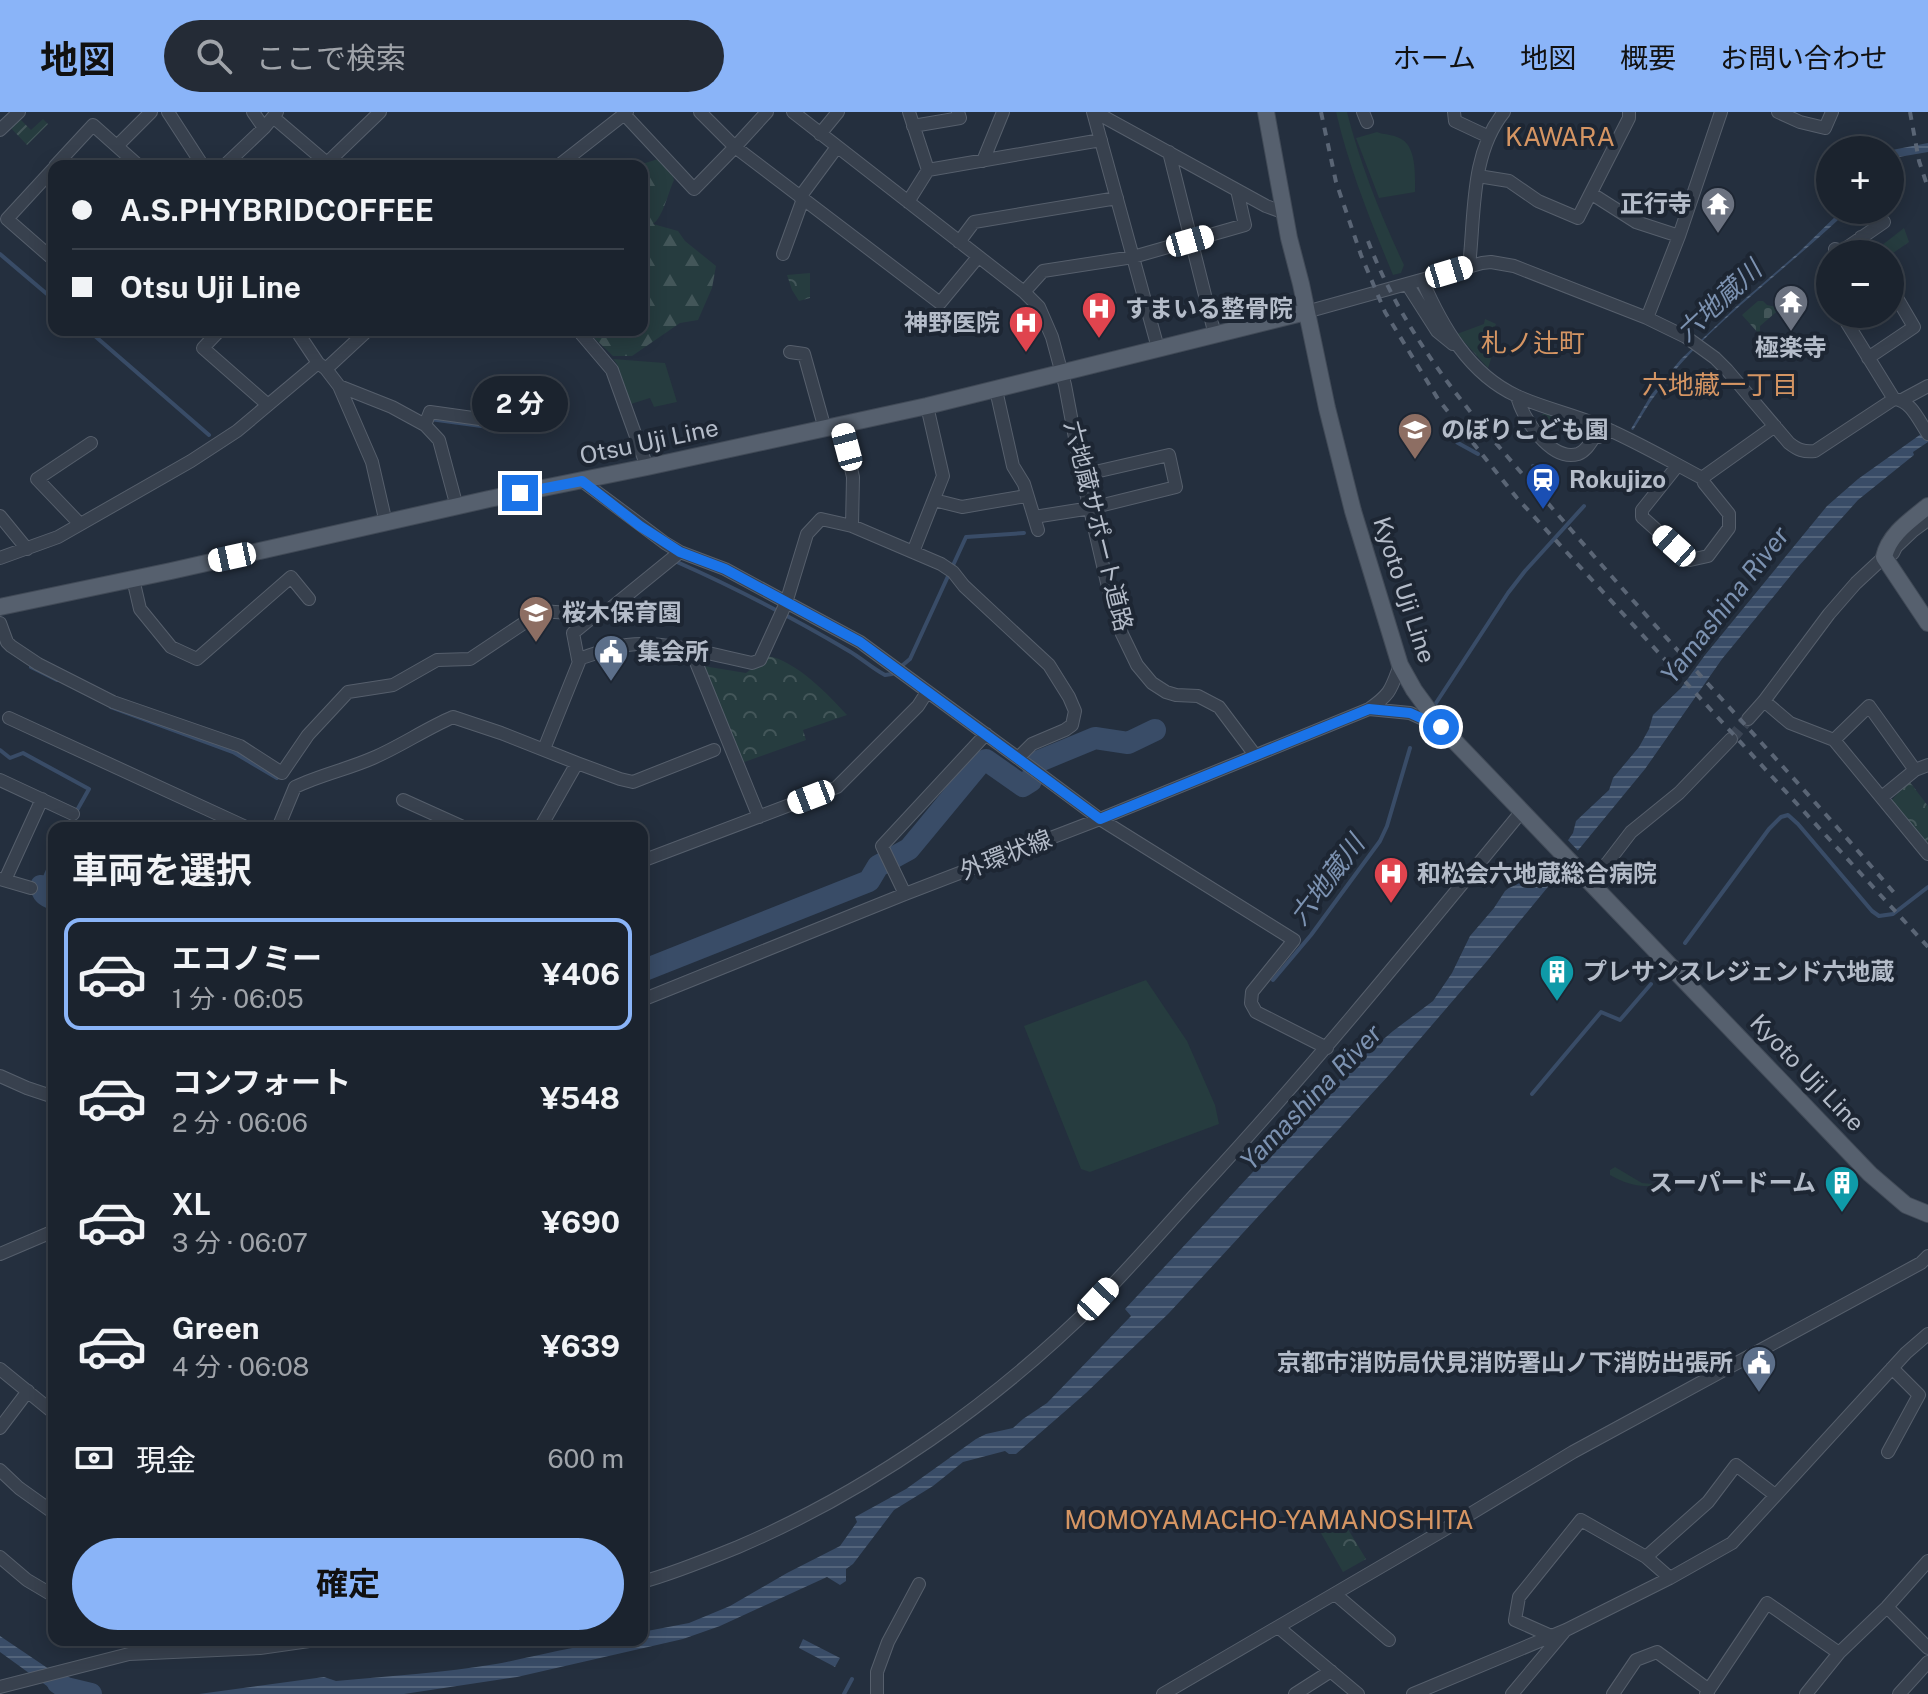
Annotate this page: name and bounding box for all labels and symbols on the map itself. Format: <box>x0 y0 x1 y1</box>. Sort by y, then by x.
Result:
district label: KAWARA <box>1505 121 1615 152</box>
temple icon: 正行寺 <box>1699 185 1737 235</box>
place label: 正行寺 <box>1620 189 1692 217</box>
car <box>1164 223 1216 259</box>
water label: 六地蔵川 <box>1670 252 1769 347</box>
car <box>1423 254 1475 290</box>
temple icon: 極楽寺 <box>1772 283 1810 333</box>
hospital icon: すまいる整骨院 <box>1080 290 1118 340</box>
place label: すまいる整骨院 <box>1125 294 1293 322</box>
hospital icon: 神野医院 <box>1007 304 1045 354</box>
place label: 神野医院 <box>904 308 1000 336</box>
district label: 札ノ辻町 <box>1481 327 1585 358</box>
place label: 極楽寺 <box>1755 333 1827 361</box>
district label: 六地藏一丁目 <box>1642 369 1798 400</box>
callout: 2 分 <box>472 377 568 433</box>
school or university icon: のぼりこども園 <box>1396 411 1434 461</box>
street label: Otsu Uji Line <box>577 413 721 469</box>
place label: のぼりこども園 <box>1441 415 1609 443</box>
street label: 六地蔵サポート道路 <box>1059 418 1139 634</box>
car <box>829 421 865 473</box>
station icon: Rokujizo <box>1524 461 1562 511</box>
place label: Rokujizo <box>1569 465 1666 493</box>
route end <box>502 475 538 511</box>
street label: Kyoto Uji Line <box>1368 513 1442 666</box>
water label: Yamashina River <box>1654 520 1796 689</box>
car <box>1648 521 1700 571</box>
car <box>206 540 258 574</box>
school or university icon: 桜木保育園 <box>517 594 555 644</box>
place label: 桜木保育園 <box>562 598 682 626</box>
public building icon: 集会所 <box>592 633 630 683</box>
place label: 集会所 <box>637 637 709 665</box>
route start <box>1423 709 1459 745</box>
car <box>784 777 838 817</box>
street label: 外環状線 <box>956 824 1055 884</box>
water label: 六地蔵川 <box>1283 826 1372 931</box>
hospital icon: 和松会六地蔵総合病院 <box>1372 855 1410 905</box>
place label: 和松会六地蔵総合病院 <box>1417 859 1657 887</box>
building icon: プレサンスレジェンド六地蔵 <box>1538 953 1576 1003</box>
place label: プレサンスレジェンド六地蔵 <box>1583 957 1895 985</box>
street label: Kyoto Uji Line <box>1745 1008 1870 1137</box>
water label: Yamashina River <box>1233 1017 1388 1176</box>
building icon: スーパードーム <box>1823 1164 1861 1214</box>
place label: スーパードーム <box>1649 1168 1816 1196</box>
car <box>1073 1273 1123 1325</box>
public building icon: 京都市消防局伏見消防署山ノ下消防出張所 <box>1740 1344 1778 1394</box>
place label: 京都市消防局伏見消防署山ノ下消防出張所 <box>1277 1348 1733 1376</box>
district label: MOMOYAMACHO-YAMANOSHITA <box>1064 1504 1474 1535</box>

